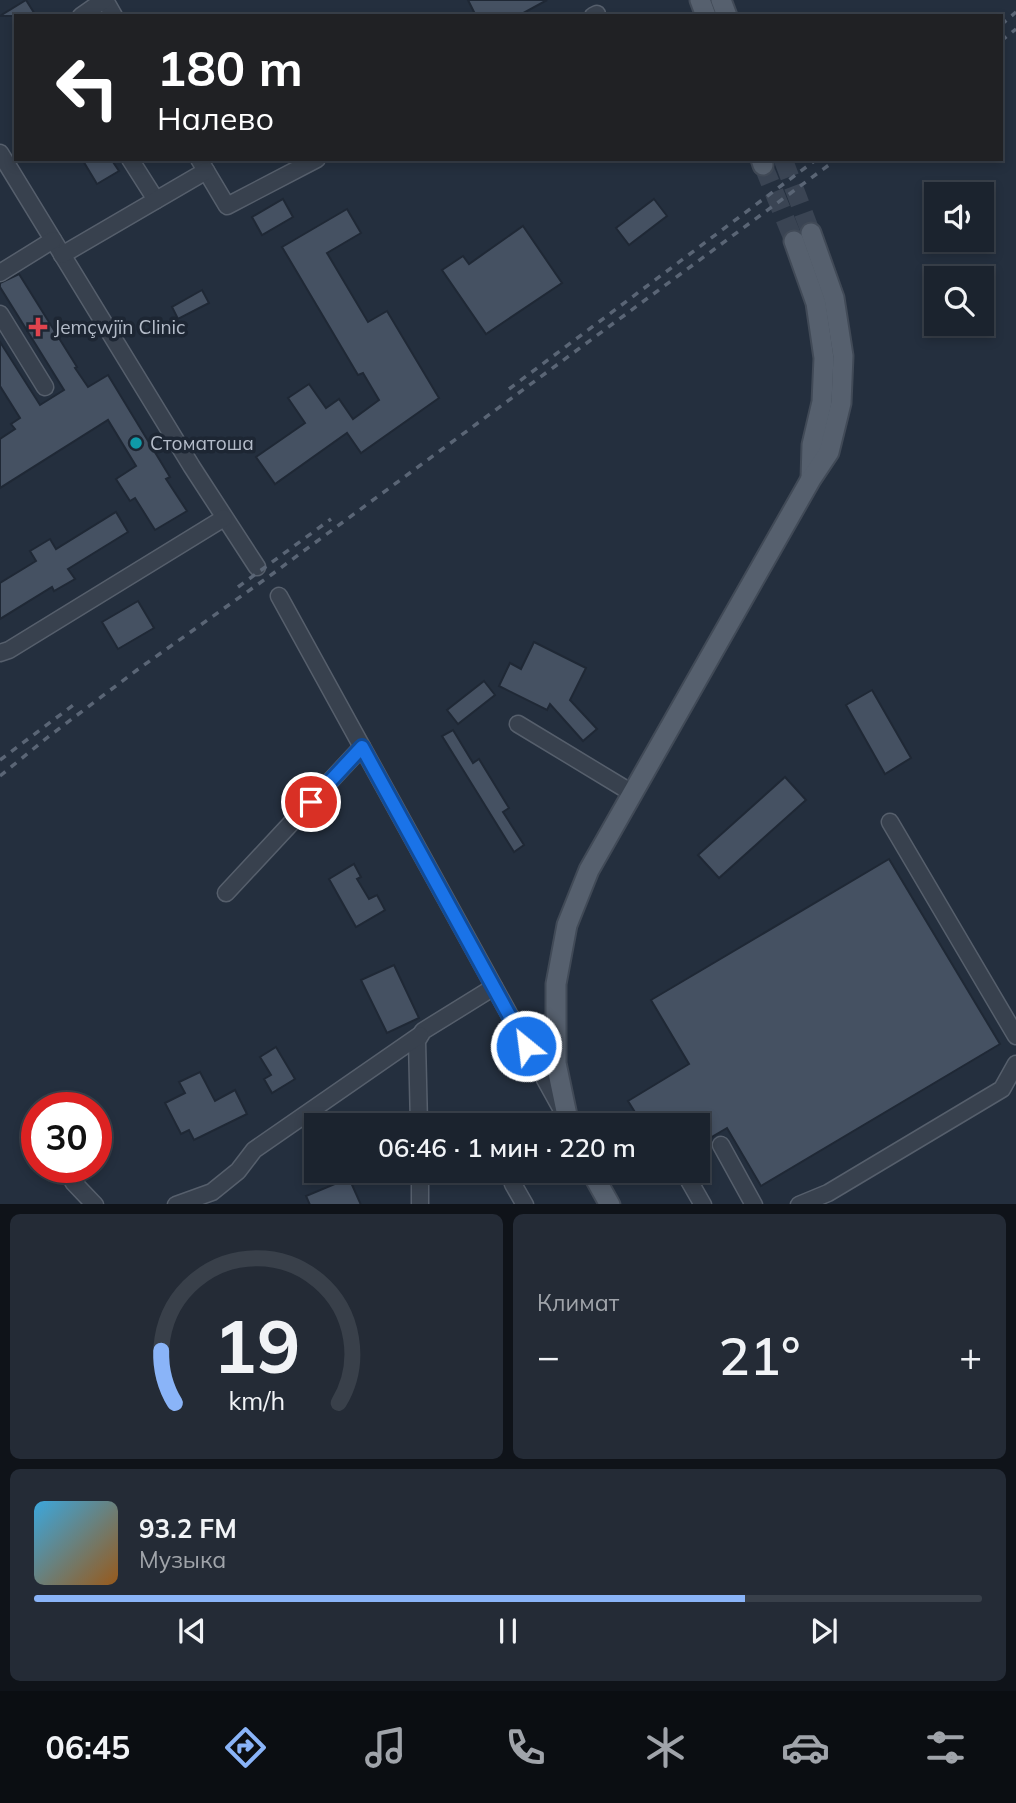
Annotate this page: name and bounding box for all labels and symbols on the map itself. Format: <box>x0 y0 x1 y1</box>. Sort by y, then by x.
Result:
place label: Jemçwjïn Clinic <box>54 315 186 339</box>
marker: Jemçwjïn Clinic <box>28 317 48 337</box>
place label: Стоматоша <box>150 431 254 455</box>
marker: Стоматоша <box>128 435 144 451</box>
pin <box>281 772 341 832</box>
position arrow <box>489 1009 563 1083</box>
speed limit sign: 30 <box>21 1092 112 1183</box>

